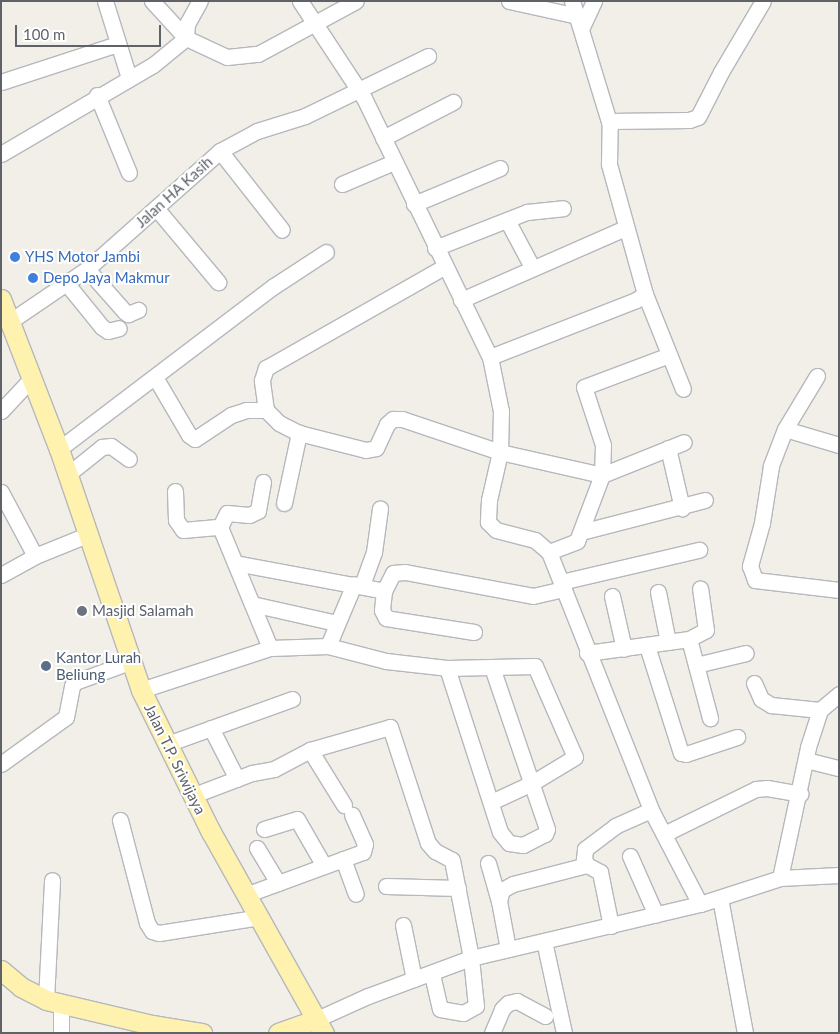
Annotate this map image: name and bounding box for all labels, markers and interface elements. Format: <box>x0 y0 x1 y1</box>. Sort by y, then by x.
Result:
scale bar <box>18 15 164 47</box>
text: 100 m <box>23 25 65 43</box>
street label: Jalan HA Kasih <box>132 153 216 231</box>
place label: YHS Motor Jambi <box>25 248 141 266</box>
marker: YHS Motor Jambi <box>9 251 21 263</box>
place label: Depo Jaya Makmur <box>43 269 170 287</box>
marker: Depo Jaya Makmur <box>27 272 39 284</box>
place label: Masjid Salamah <box>92 602 194 620</box>
marker: Masjid Salamah <box>76 605 88 617</box>
place label: Kantor Lurah Beliung <box>56 648 142 683</box>
marker: Kantor Lurah Beliung <box>40 660 52 672</box>
street label: Jalan T.P. Sriwijaya <box>140 701 210 817</box>

